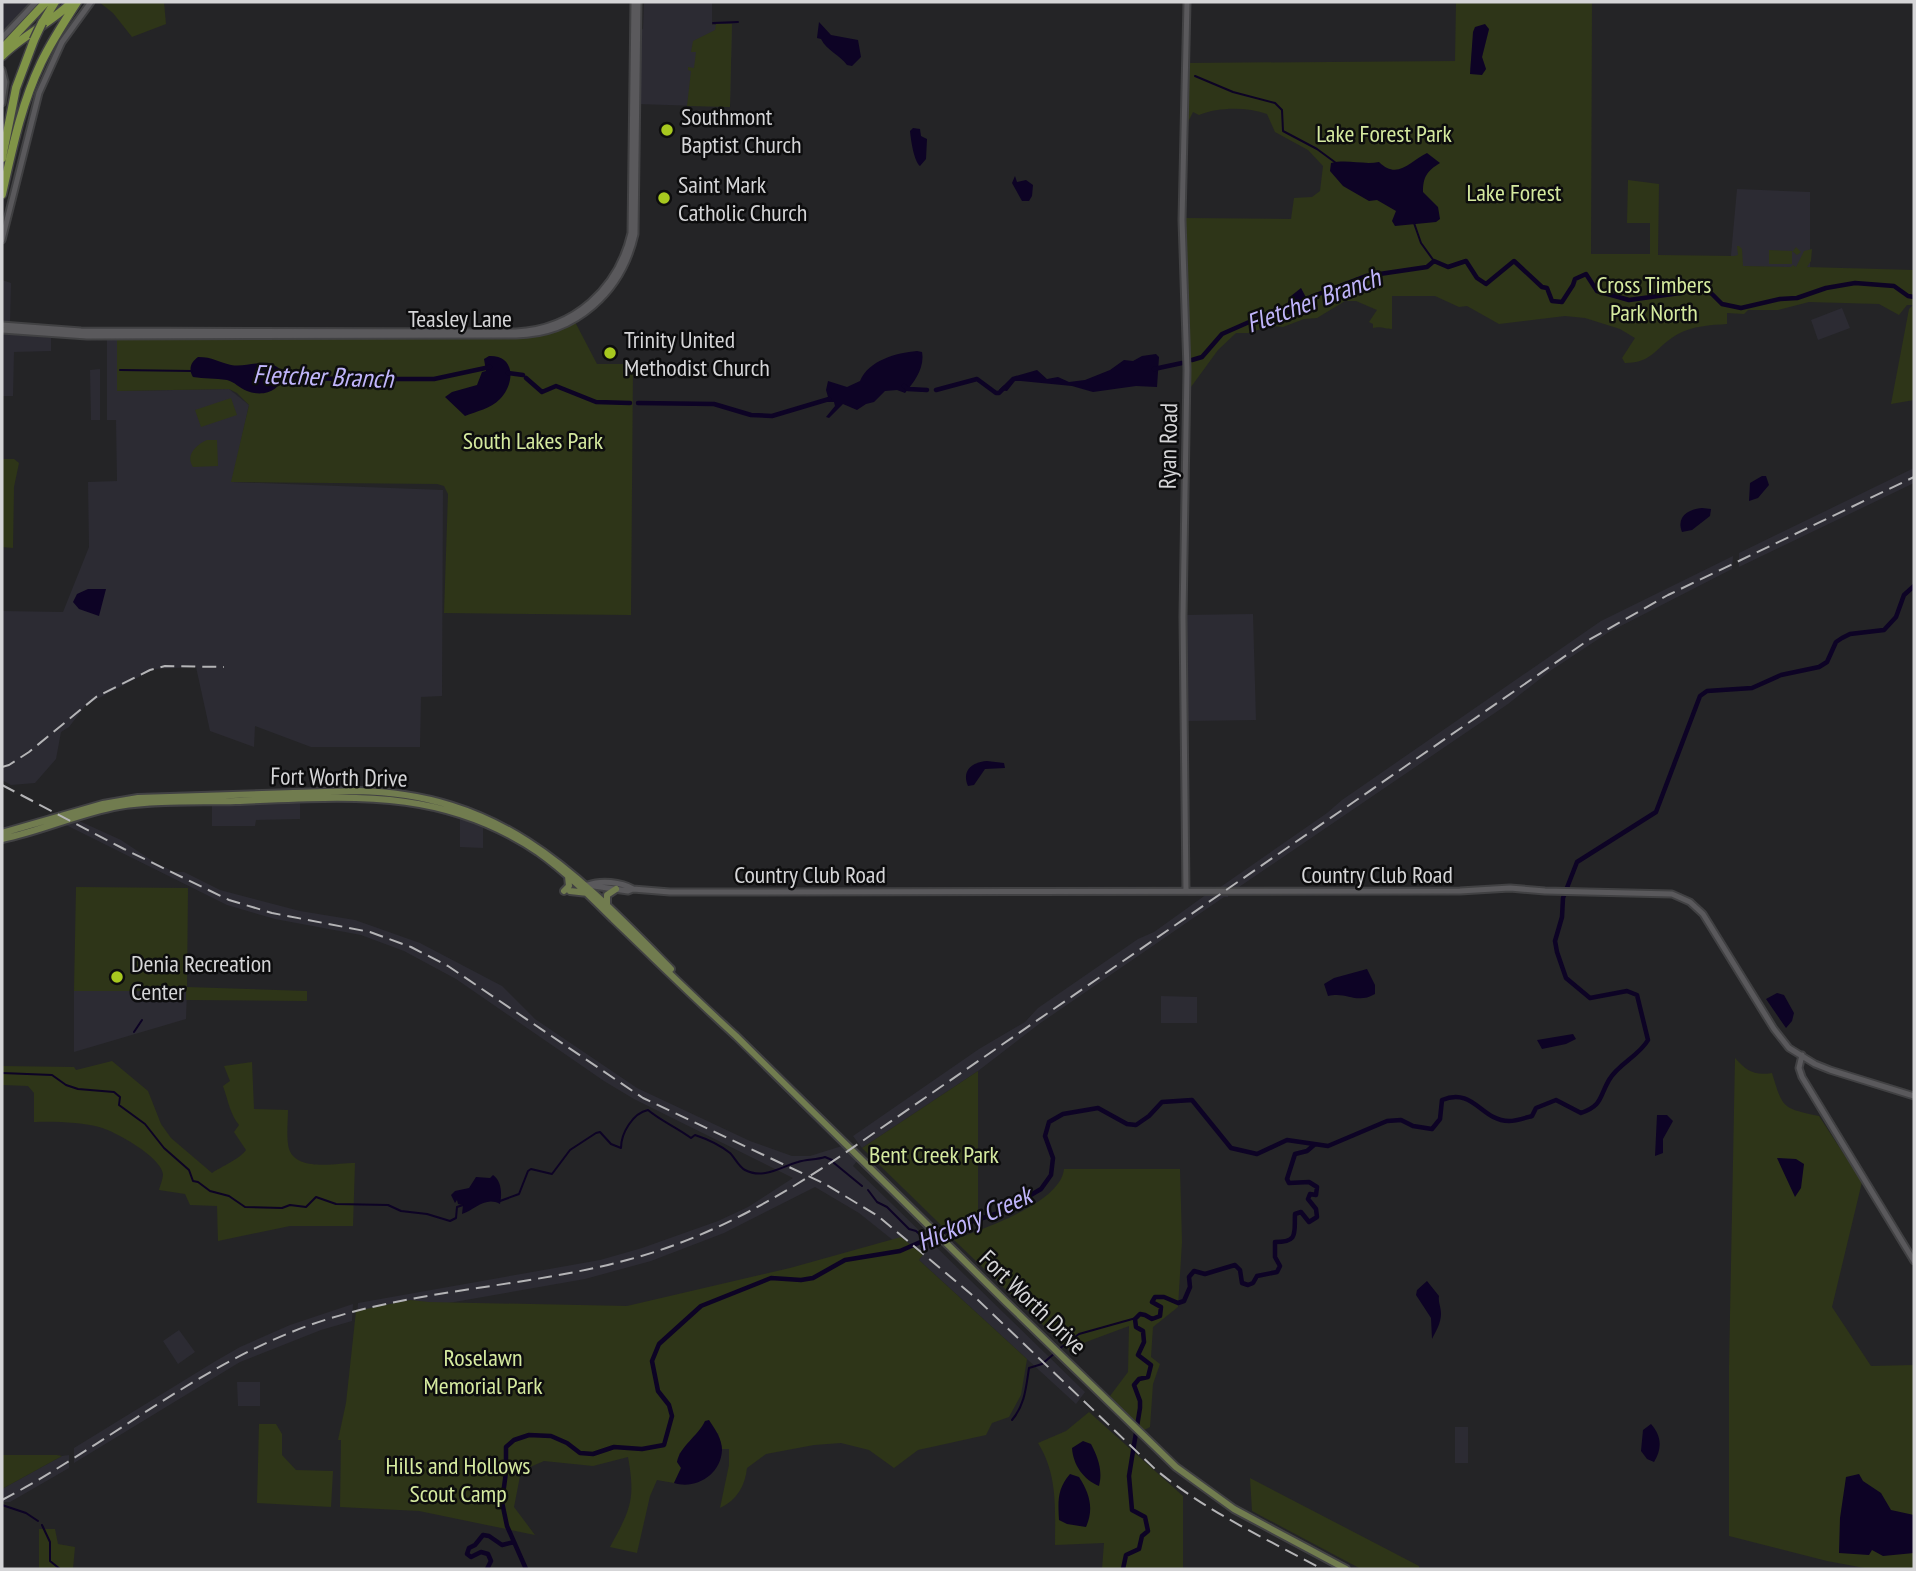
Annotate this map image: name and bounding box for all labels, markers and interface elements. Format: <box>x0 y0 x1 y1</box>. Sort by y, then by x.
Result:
place label: Southmont Baptist Church <box>681 101 802 160</box>
park label: Lake Forest Park <box>1316 118 1452 149</box>
marker: Southmont Baptist Church <box>659 122 675 138</box>
place label: Saint Mark Catholic Church <box>678 169 807 228</box>
park label: Lake Forest <box>1467 177 1562 208</box>
marker: Saint Mark Catholic Church <box>656 190 672 206</box>
water label: Fletcher Branch <box>1241 260 1386 340</box>
park label: Cross Timbers Park North <box>1597 269 1711 328</box>
street label: Teasley Lane <box>408 303 512 334</box>
place label: Trinity United Methodist Church <box>624 324 770 383</box>
marker: Trinity United Methodist Church <box>602 345 618 361</box>
water label: Fletcher Branch <box>252 357 395 395</box>
street label: Ryan Road <box>1152 403 1184 489</box>
park label: South Lakes Park <box>463 425 604 456</box>
street label: Fort Worth Drive <box>270 760 408 794</box>
street label: Country Club Road <box>734 859 886 890</box>
street label: Country Club Road <box>1301 859 1453 890</box>
place label: Denia Recreation Center <box>131 948 272 1007</box>
marker: Denia Recreation Center <box>109 969 125 985</box>
park label: Bent Creek Park <box>869 1139 1000 1170</box>
water label: Hickory Creek <box>912 1177 1039 1258</box>
street label: Fort Worth Drive <box>973 1243 1093 1361</box>
park label: Roselawn Memorial Park <box>424 1342 543 1401</box>
park label: Hills and Hollows Scout Camp <box>386 1450 530 1509</box>

